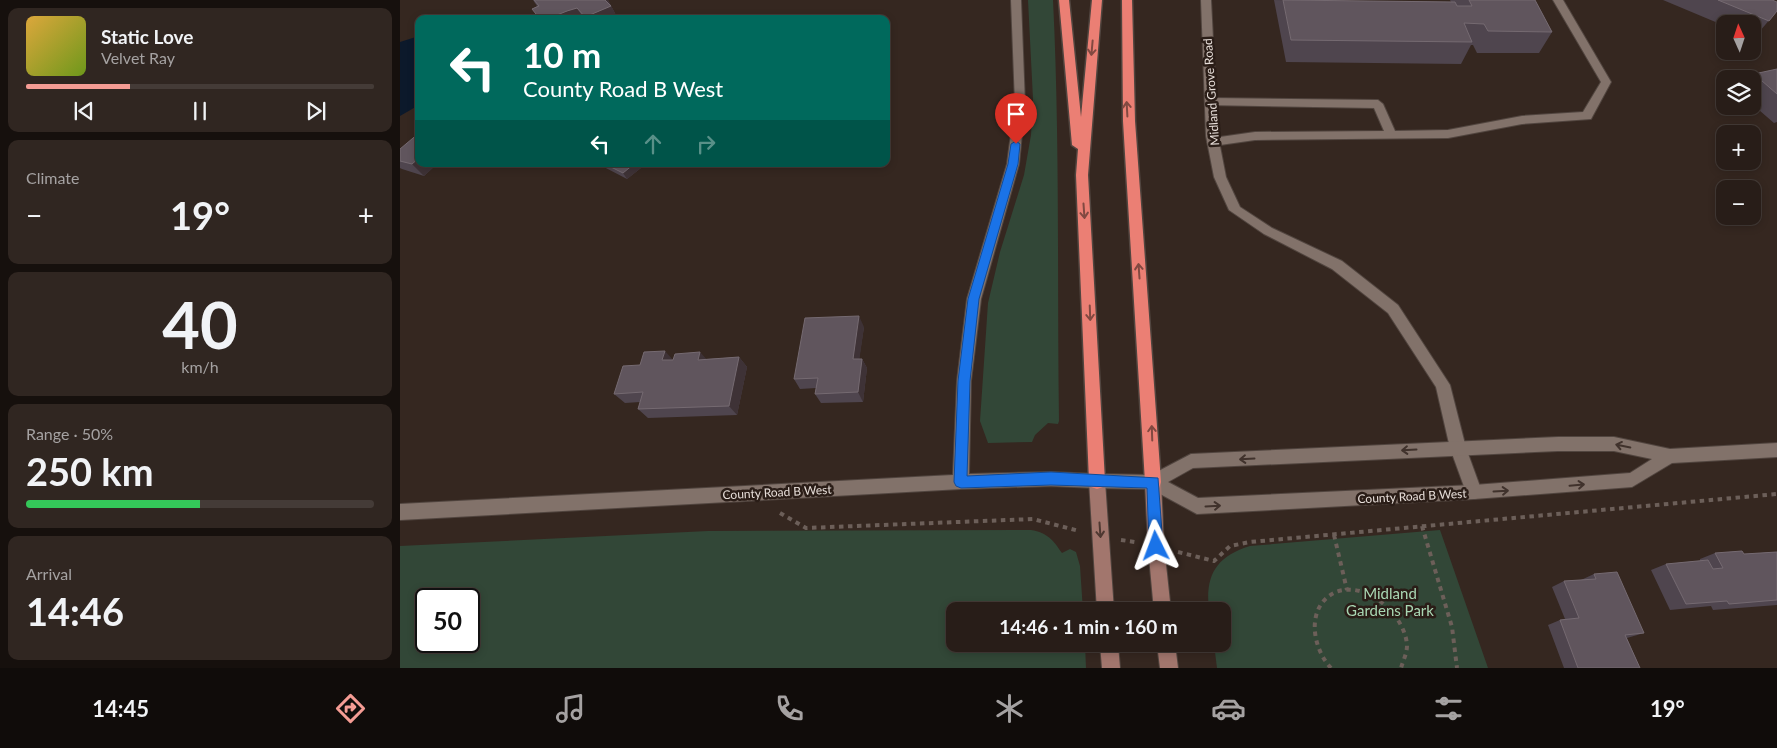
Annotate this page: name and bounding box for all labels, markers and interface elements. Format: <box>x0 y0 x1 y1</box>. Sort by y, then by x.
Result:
north arrow <box>1716 15 1761 60</box>
map controls <box>1716 15 1761 225</box>
text: Static Love <box>101 25 193 48</box>
text: 10 m <box>523 33 601 75</box>
icon: left <box>440 35 505 100</box>
street label: Midland Grove Road <box>1200 38 1222 146</box>
one-way arrow <box>1088 40 1097 56</box>
text: Velvet Ray <box>101 48 175 67</box>
button: layers <box>1716 70 1761 115</box>
text: County Road B West <box>523 75 723 102</box>
pin <box>995 93 1037 144</box>
icon: previous <box>70 97 98 125</box>
icon: pause <box>186 97 214 125</box>
icon: next <box>302 97 330 125</box>
icon: arrive <box>1002 100 1030 128</box>
one-way arrow <box>1123 101 1132 117</box>
button: + <box>1716 125 1761 170</box>
icon: left <box>586 130 614 158</box>
icon: ahead <box>639 130 667 158</box>
icon: right <box>692 130 720 158</box>
text: Climate <box>26 168 79 187</box>
button: − <box>1716 180 1761 225</box>
text: 19° <box>170 192 230 238</box>
text: − <box>26 198 42 232</box>
text: + <box>358 198 374 232</box>
one-way arrow <box>1080 202 1089 218</box>
one-way arrow <box>1134 264 1143 280</box>
text: 40 <box>162 285 238 363</box>
one-way arrow <box>1085 305 1094 321</box>
text: km/h <box>181 357 219 376</box>
text: Range · 50% <box>26 424 113 443</box>
one-way arrow <box>1147 425 1157 442</box>
one-way arrow <box>1615 441 1631 450</box>
one-way arrow <box>1402 446 1418 455</box>
text: 250 km <box>26 448 154 494</box>
one-way arrow <box>1239 454 1255 463</box>
one-way arrow <box>1569 480 1585 490</box>
street label: County Road B West <box>722 482 833 502</box>
street label: County Road B West <box>1357 486 1468 506</box>
one-way arrow <box>1493 486 1509 495</box>
one-way arrow <box>1205 501 1221 510</box>
position arrow <box>1129 519 1181 571</box>
one-way arrow <box>1096 521 1105 537</box>
text: Arrival <box>26 564 72 583</box>
park label: Midland Gardens Park <box>1346 584 1434 619</box>
text: 14:46 <box>26 588 124 634</box>
speed limit sign: 50 <box>415 588 480 653</box>
text: 14:46 · 1 min · 160 m <box>999 615 1178 638</box>
icon: directions <box>333 691 368 726</box>
icon: music <box>553 691 588 726</box>
icon: phone <box>772 691 807 726</box>
icon: climate <box>992 691 1027 726</box>
icon: car <box>1211 691 1246 726</box>
icon: filters <box>1431 691 1466 726</box>
text: 14:45 <box>92 695 149 722</box>
text: 19° <box>1650 695 1685 722</box>

